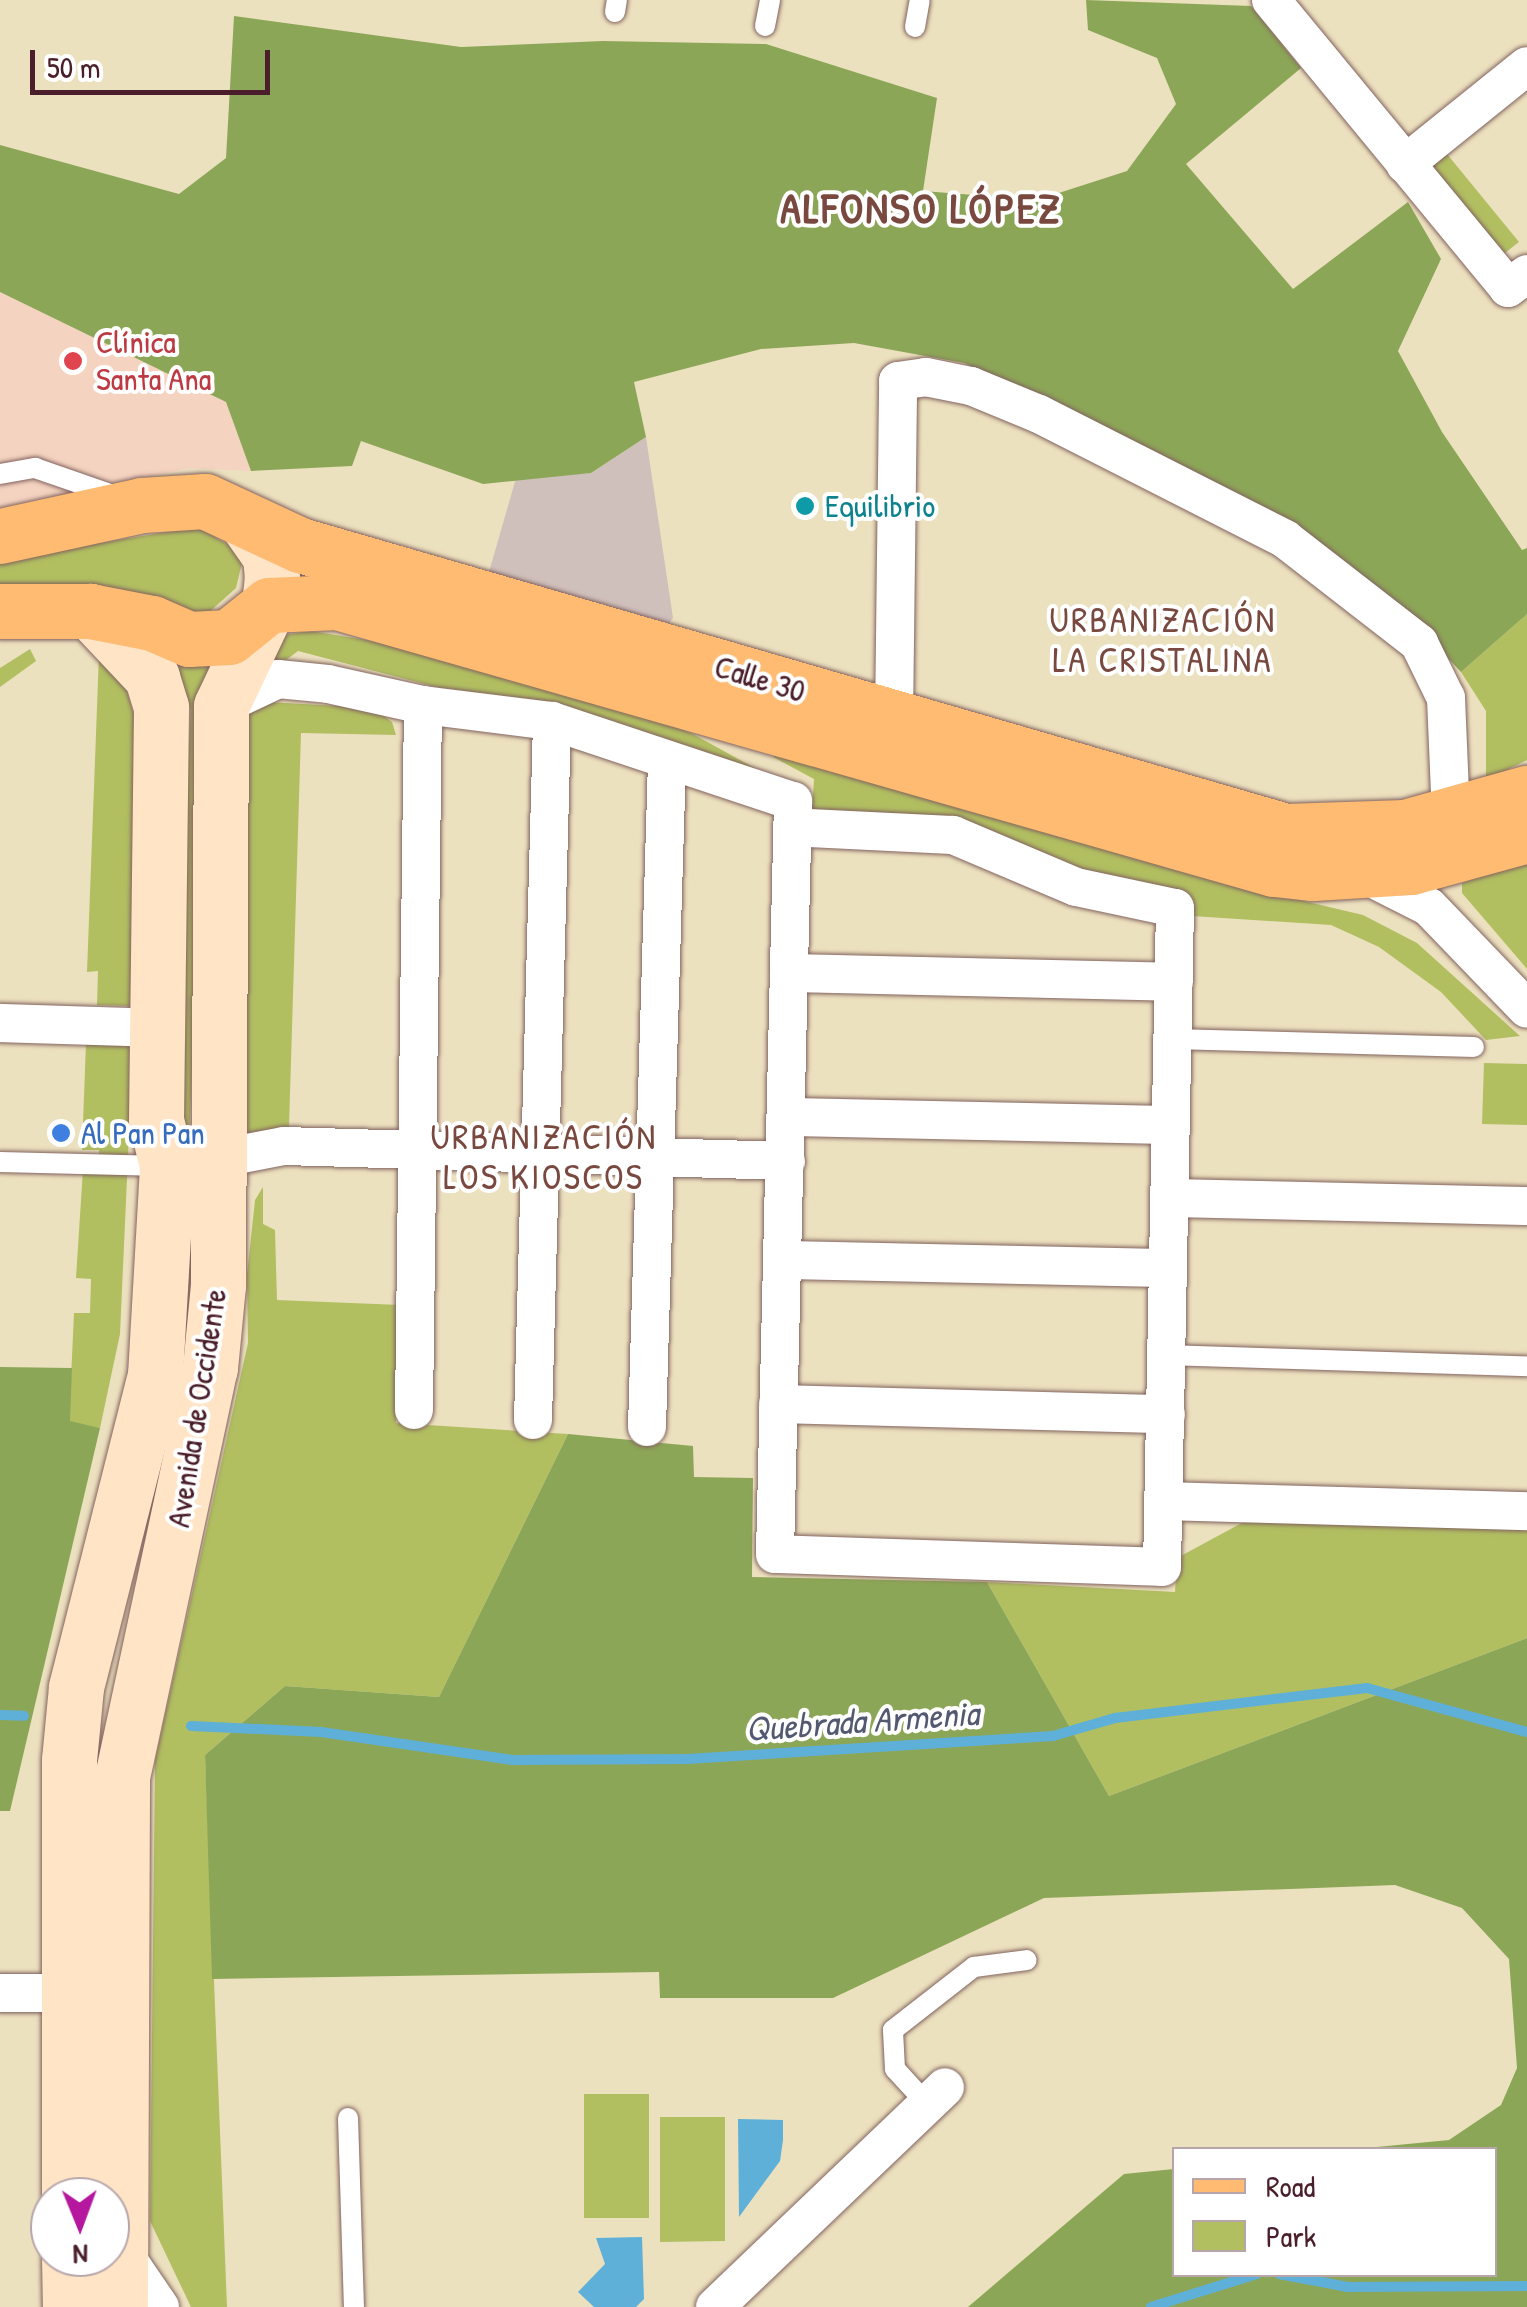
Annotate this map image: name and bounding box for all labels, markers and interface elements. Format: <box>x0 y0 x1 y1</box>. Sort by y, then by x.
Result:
scale bar <box>35 30 275 92</box>
text: 50 m <box>47 47 100 87</box>
district label: ALFONSO LÓPEZ <box>780 183 1062 233</box>
place label: Clínica Santa Ana <box>96 324 211 399</box>
marker: Clínica Santa Ana <box>60 348 86 374</box>
place label: Equilibrio <box>825 487 935 525</box>
marker: Equilibrio <box>794 495 816 517</box>
district label: URBANIZACIÓN LA CRISTALINA <box>1049 599 1277 681</box>
street label: Calle 30 <box>710 647 810 711</box>
place label: Al Pan Pan <box>81 1114 205 1152</box>
district label: URBANIZACIÓN LOS KIOSCOS <box>430 1116 658 1198</box>
marker: Al Pan Pan <box>50 1122 72 1144</box>
street label: Avenida de Occidente <box>159 1286 235 1530</box>
water label: Quebrada Armenia <box>744 1692 980 1750</box>
legend <box>1172 2147 1497 2277</box>
text: Road <box>1266 2166 1315 2206</box>
north arrow <box>30 2177 130 2277</box>
text: Park <box>1266 2216 1316 2256</box>
text: N <box>73 2236 88 2274</box>

